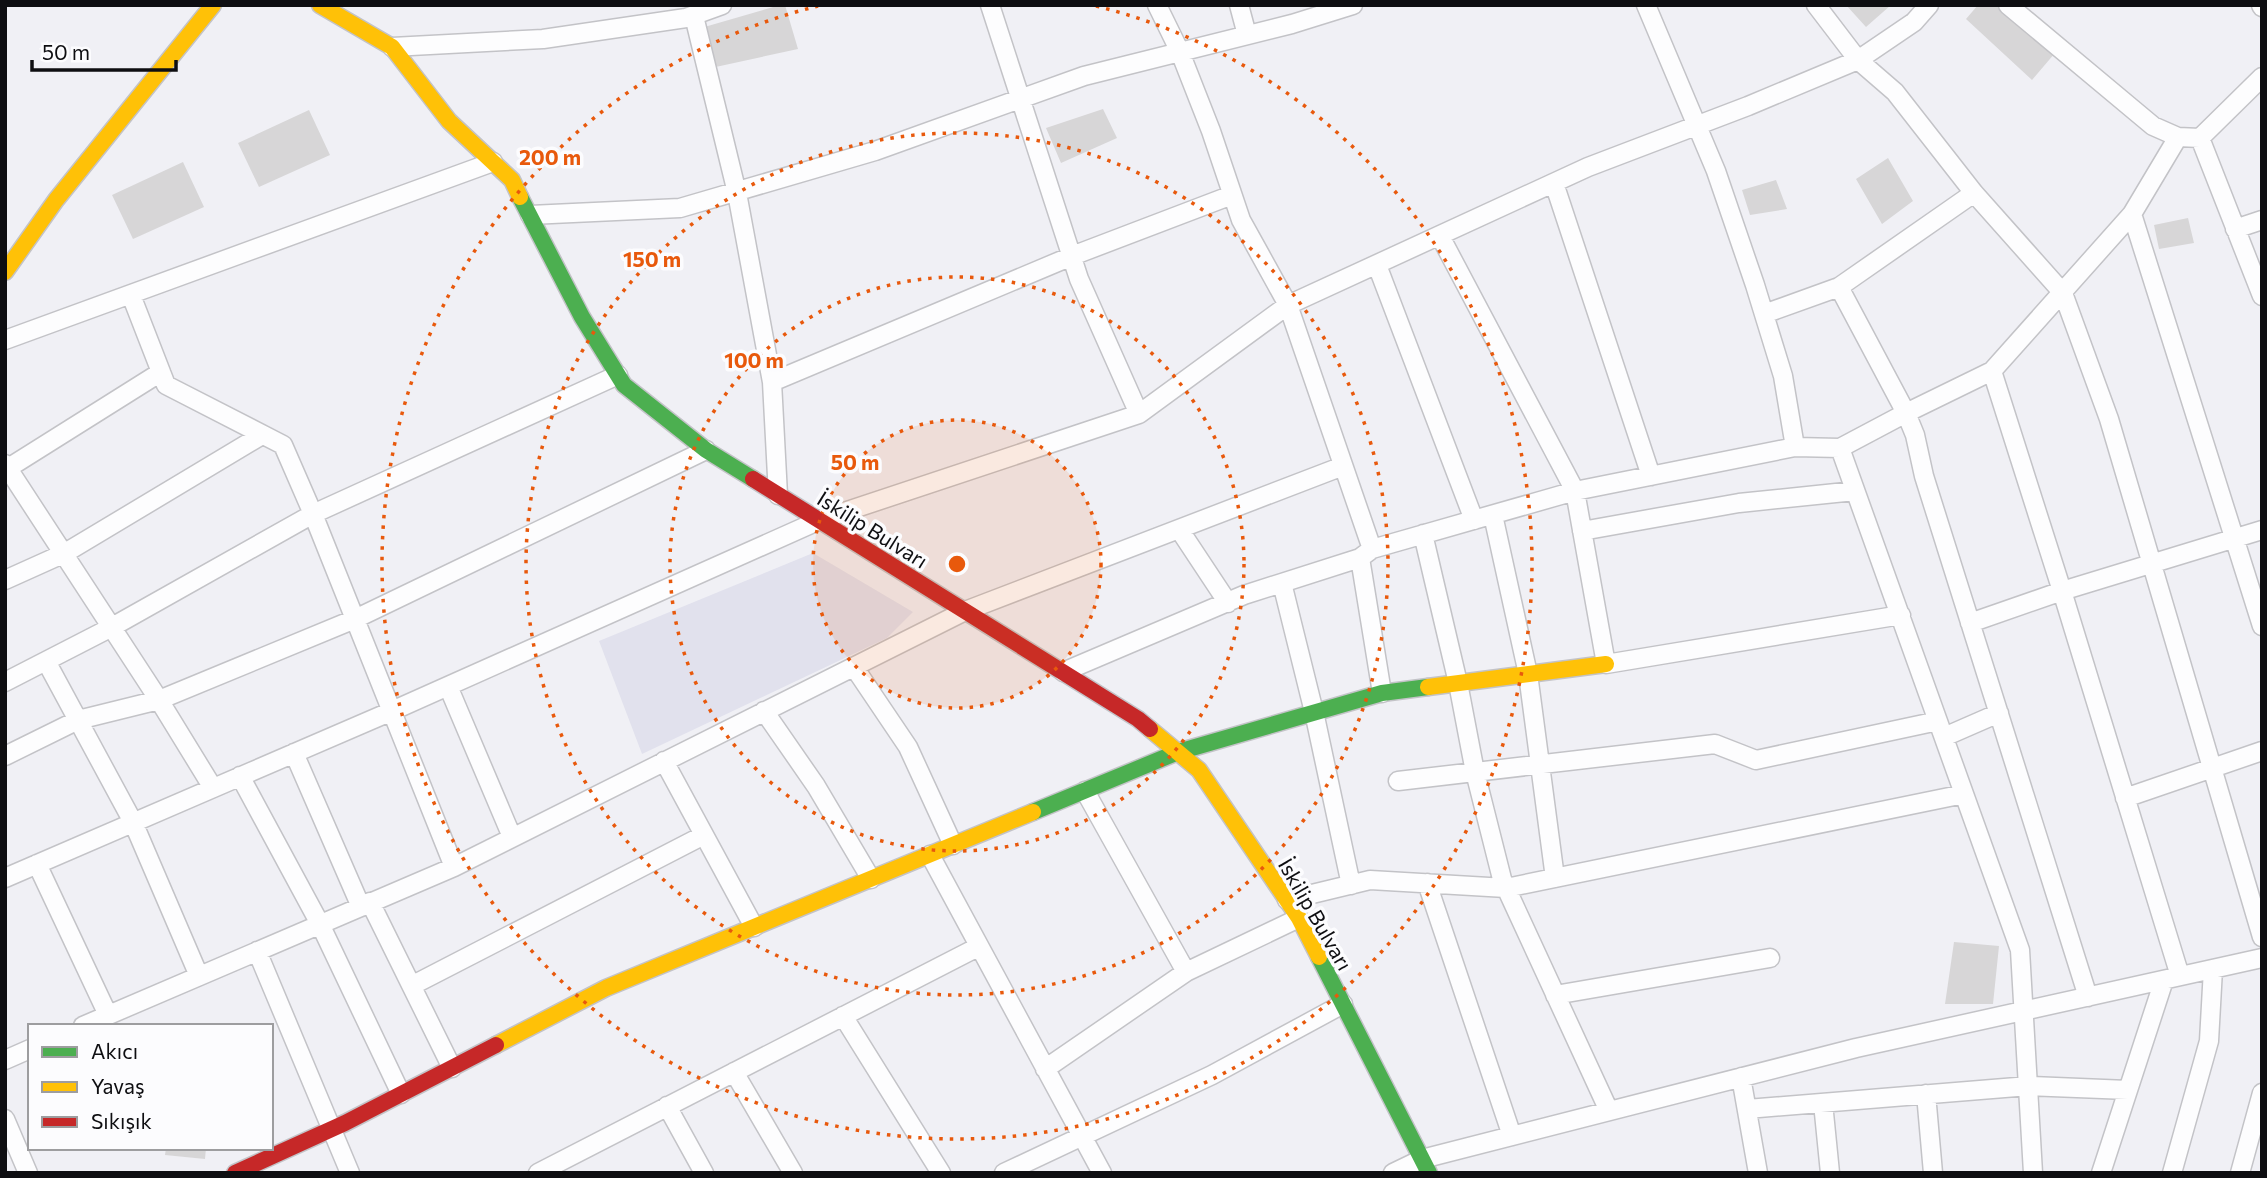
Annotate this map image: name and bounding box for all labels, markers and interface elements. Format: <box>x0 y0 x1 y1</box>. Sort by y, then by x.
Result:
scale bar <box>32 28 175 72</box>
text: 50 m <box>42 39 90 64</box>
text: 200 m <box>519 144 581 169</box>
text: 150 m <box>623 246 681 271</box>
text: 100 m <box>724 347 784 372</box>
text: 50 m <box>831 449 879 474</box>
street label: İskilip Bulvarı <box>813 485 933 573</box>
centre of rings <box>945 552 969 576</box>
street label: İskilip Bulvarı <box>1274 853 1358 975</box>
legend <box>28 1024 273 1150</box>
text: Akıcı <box>91 1038 138 1063</box>
text: Yavaş <box>91 1073 144 1098</box>
text: Sıkışık <box>91 1108 152 1133</box>

